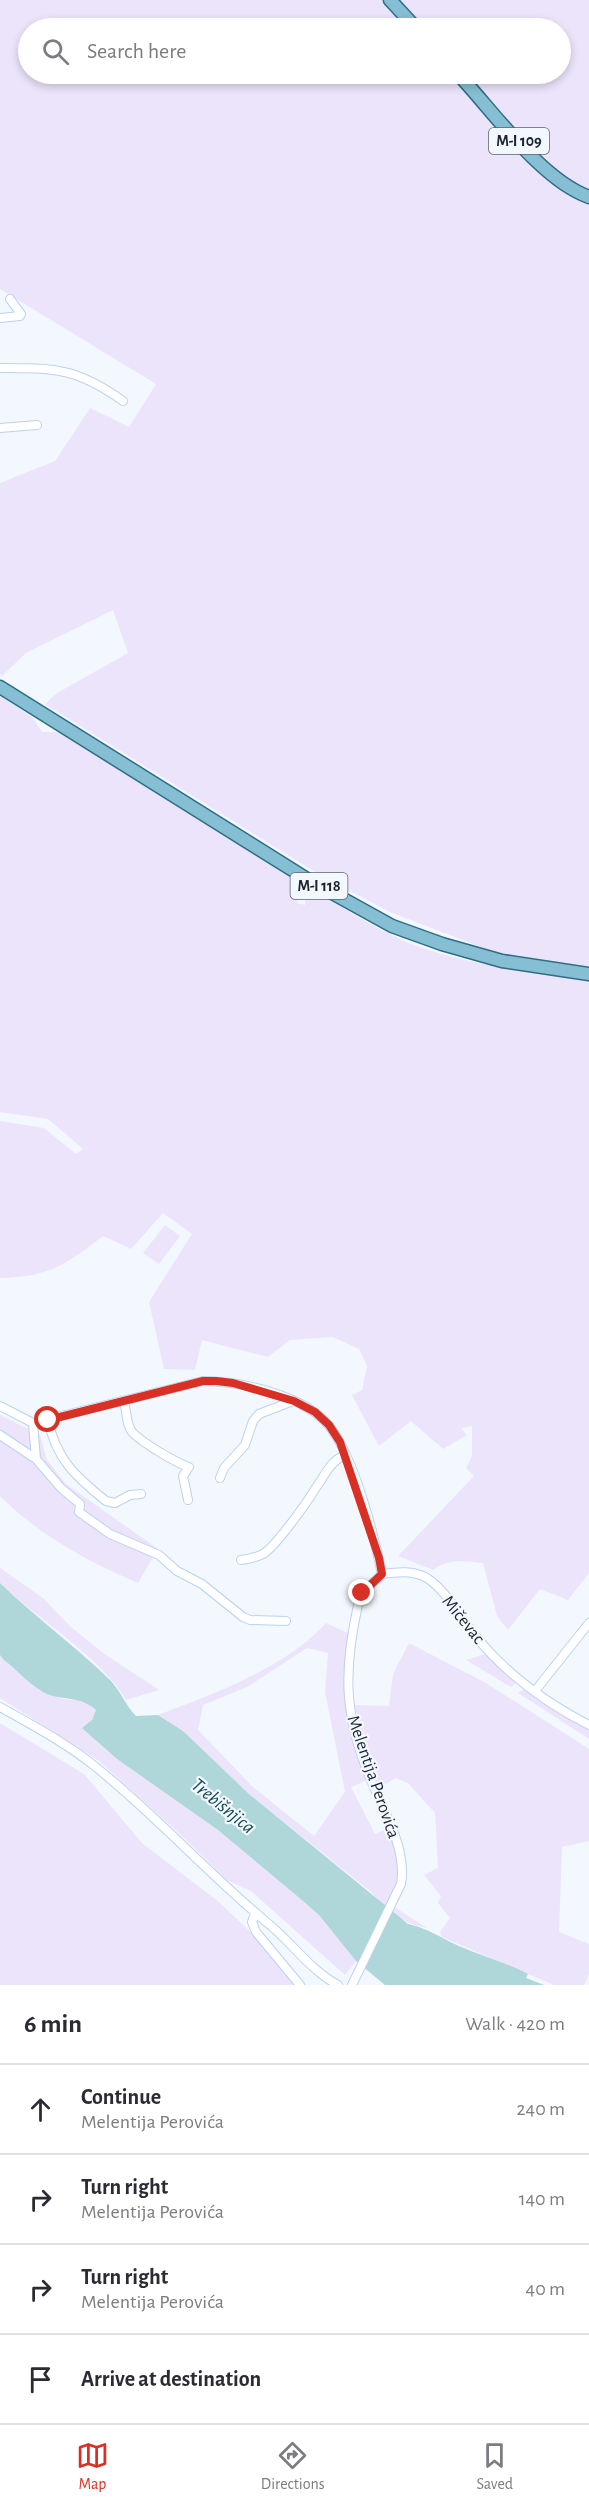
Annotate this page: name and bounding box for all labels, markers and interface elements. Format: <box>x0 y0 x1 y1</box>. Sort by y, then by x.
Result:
search box <box>18 18 571 84</box>
icon: search <box>39 35 72 68</box>
text: Search here <box>87 40 186 62</box>
road number: M-I 109 <box>489 128 549 154</box>
road number: M-I 118 <box>290 873 348 899</box>
route start <box>34 1406 60 1432</box>
route end <box>348 1579 374 1605</box>
street label: Mičevac <box>438 1592 488 1648</box>
street label: Melentija Perovića <box>344 1713 402 1841</box>
water label: Trebišnjica <box>187 1774 259 1838</box>
text: 6 min <box>24 2011 82 2037</box>
text: Walk · 420 m <box>465 2014 565 2034</box>
text: Continue <box>81 2086 161 2108</box>
icon: ahead <box>24 2093 57 2126</box>
text: 240 m <box>516 2099 565 2119</box>
text: Melentija Perovića <box>81 2112 224 2132</box>
text: Turn right <box>81 2176 168 2198</box>
icon: right <box>24 2183 57 2216</box>
text: 140 m <box>519 2189 565 2209</box>
text: Melentija Perovića <box>81 2202 224 2222</box>
text: Turn right <box>81 2266 168 2288</box>
icon: right <box>24 2273 57 2306</box>
text: 40 m <box>526 2279 565 2299</box>
text: Melentija Perovića <box>81 2292 224 2312</box>
icon: arrive <box>24 2363 57 2396</box>
text: Arrive at destination <box>81 2368 261 2390</box>
tab: Map <box>76 2439 109 2494</box>
tab: Directions <box>261 2439 325 2494</box>
tab: Saved <box>476 2439 513 2494</box>

